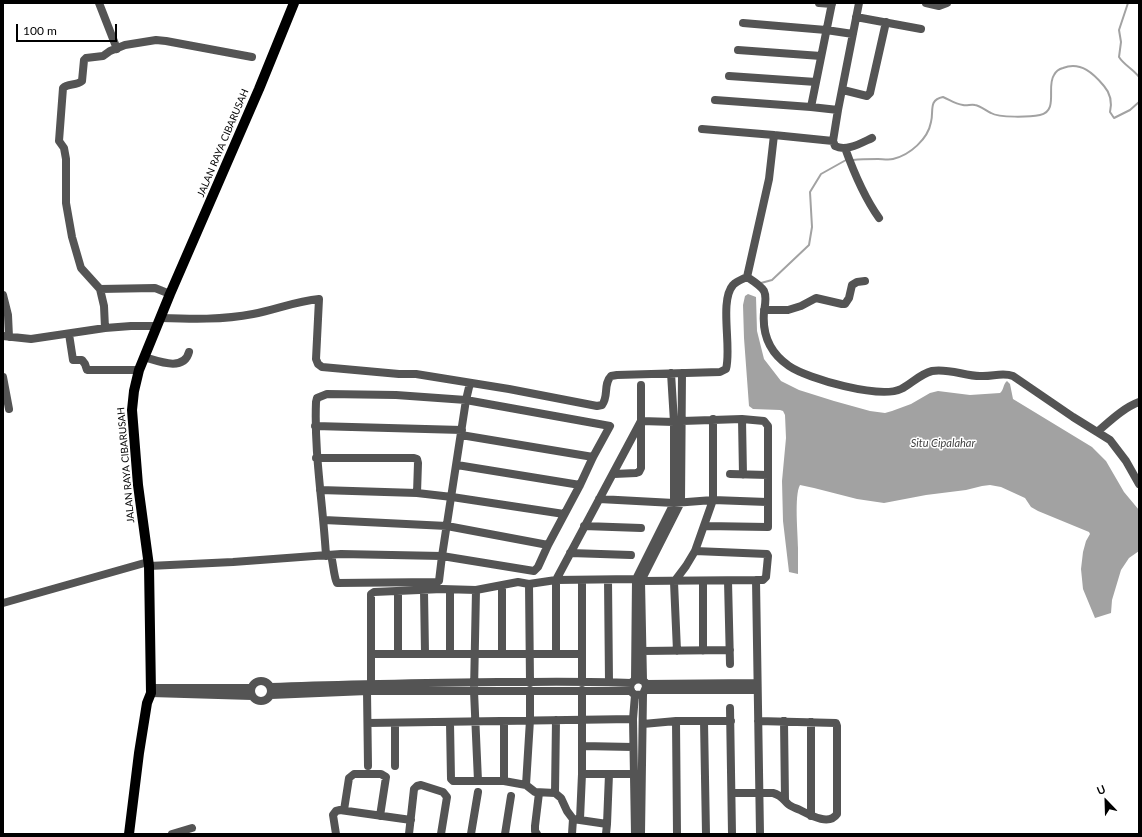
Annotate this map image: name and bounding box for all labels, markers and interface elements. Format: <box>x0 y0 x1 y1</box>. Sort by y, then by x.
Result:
scale bar <box>18 16 119 42</box>
text: 100 m <box>23 23 57 38</box>
street label: JALAN RAYA CIBARUSAH <box>195 87 251 199</box>
street label: JALAN RAYA CIBARUSAH <box>115 407 137 523</box>
water label: Situ Cipalahar <box>911 436 975 450</box>
north arrow <box>1086 781 1126 821</box>
text: U <box>1095 782 1107 797</box>

